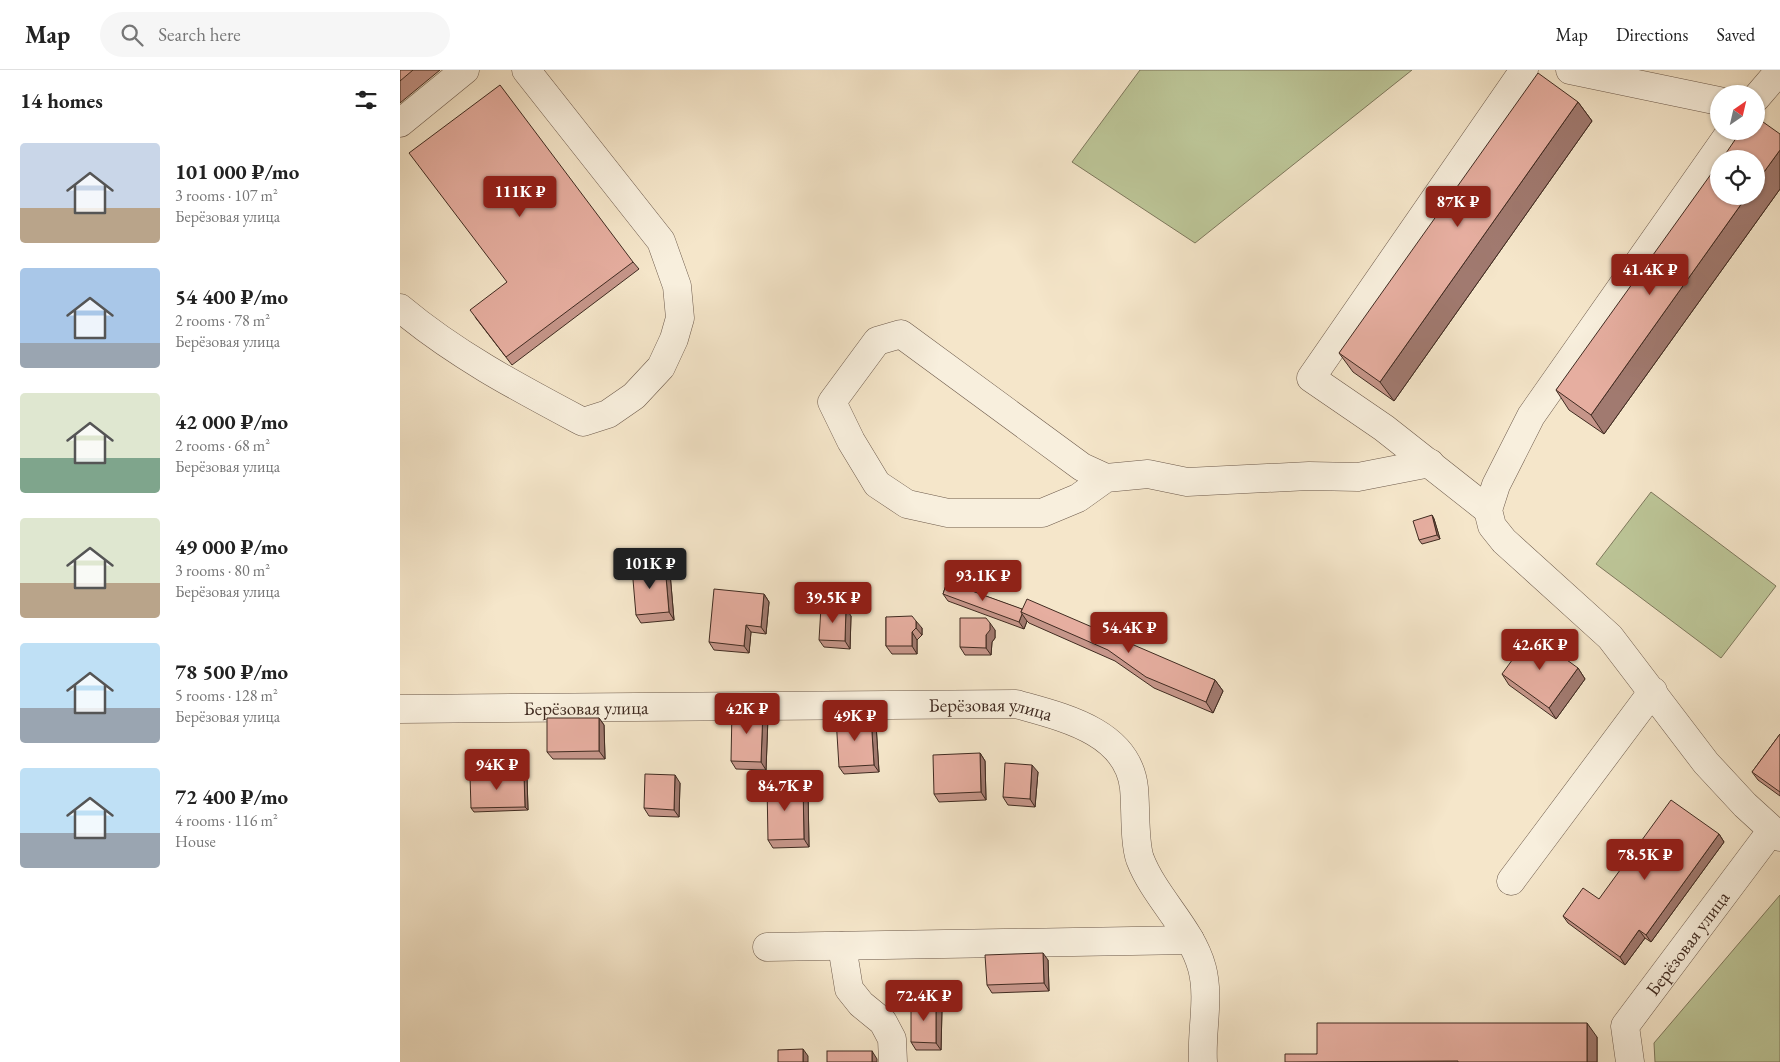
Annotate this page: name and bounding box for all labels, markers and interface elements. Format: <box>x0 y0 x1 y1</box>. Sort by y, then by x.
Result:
search box <box>100 12 450 57</box>
text: Map <box>25 19 70 50</box>
icon: search <box>118 21 146 49</box>
text: Search here <box>158 22 241 47</box>
text: Map <box>1556 23 1588 46</box>
text: Directions <box>1616 23 1688 46</box>
text: Saved <box>1716 23 1755 46</box>
north arrow <box>1710 85 1765 140</box>
map controls <box>1710 85 1765 205</box>
icon: filters <box>352 86 380 114</box>
text: 14 homes <box>20 87 103 114</box>
button: locate <box>1710 150 1765 205</box>
text: 101 000 ₽/mo <box>175 158 299 185</box>
icon: home <box>60 163 120 223</box>
pin: 111K ₽ <box>479 176 561 218</box>
text: 111K ₽ <box>494 181 546 202</box>
text: 3 rooms · 107 m² <box>175 185 278 206</box>
pin: 87K ₽ <box>1423 186 1493 228</box>
text: 87K ₽ <box>1437 191 1479 212</box>
text: Берёзовая улица <box>175 206 280 227</box>
pin: 41.4K ₽ <box>1604 254 1696 296</box>
text: 41.4K ₽ <box>1622 259 1678 280</box>
text: 54 400 ₽/mo <box>175 283 288 310</box>
icon: home <box>60 288 120 348</box>
text: 2 rooms · 78 m² <box>175 310 270 331</box>
text: Берёзовая улица <box>175 331 280 352</box>
text: 42 000 ₽/mo <box>175 408 288 435</box>
icon: home <box>60 413 120 473</box>
text: 2 rooms · 68 m² <box>175 435 270 456</box>
text: Берёзовая улица <box>175 456 280 477</box>
text: 49 000 ₽/mo <box>175 533 288 560</box>
icon: home <box>60 538 120 598</box>
pin: 101K ₽ <box>609 548 691 590</box>
text: 101K ₽ <box>624 553 676 574</box>
text: 3 rooms · 80 m² <box>175 560 270 581</box>
pin: 93.1K ₽ <box>937 560 1029 602</box>
text: 93.1K ₽ <box>955 565 1011 586</box>
text: Берёзовая улица <box>175 581 280 602</box>
pin: 39.5K ₽ <box>787 582 879 624</box>
text: 39.5K ₽ <box>805 587 861 608</box>
pin: 54.4K ₽ <box>1083 612 1175 654</box>
text: 54.4K ₽ <box>1101 617 1157 638</box>
pin: 42.6K ₽ <box>1494 628 1586 671</box>
text: 42.6K ₽ <box>1512 634 1568 655</box>
text: 78 500 ₽/mo <box>175 658 288 685</box>
icon: home <box>60 663 120 723</box>
text: 5 rooms · 128 m² <box>175 685 278 706</box>
street label: Берёзовая улица <box>928 691 1056 726</box>
pin: 42K ₽ <box>712 692 782 735</box>
street label: Берёзовая улица <box>523 694 649 720</box>
text: 42K ₽ <box>726 698 768 719</box>
pin: 49K ₽ <box>820 700 890 742</box>
text: 49K ₽ <box>834 705 876 726</box>
text: Берёзовая улица <box>175 706 280 727</box>
pin: 94K ₽ <box>462 748 532 791</box>
text: 94K ₽ <box>476 754 518 775</box>
pin: 84.7K ₽ <box>739 770 831 812</box>
text: 84.7K ₽ <box>757 775 813 796</box>
text: 72 400 ₽/mo <box>175 783 288 810</box>
icon: home <box>60 788 120 848</box>
text: 4 rooms · 116 m² <box>175 810 278 831</box>
text: House <box>175 831 216 852</box>
pin: 78.5K ₽ <box>1599 838 1691 881</box>
text: 78.5K ₽ <box>1617 844 1673 865</box>
street label: Берёзовая улица <box>1640 885 1735 1001</box>
pin: 72.4K ₽ <box>878 980 970 1022</box>
text: 72.4K ₽ <box>896 985 952 1006</box>

